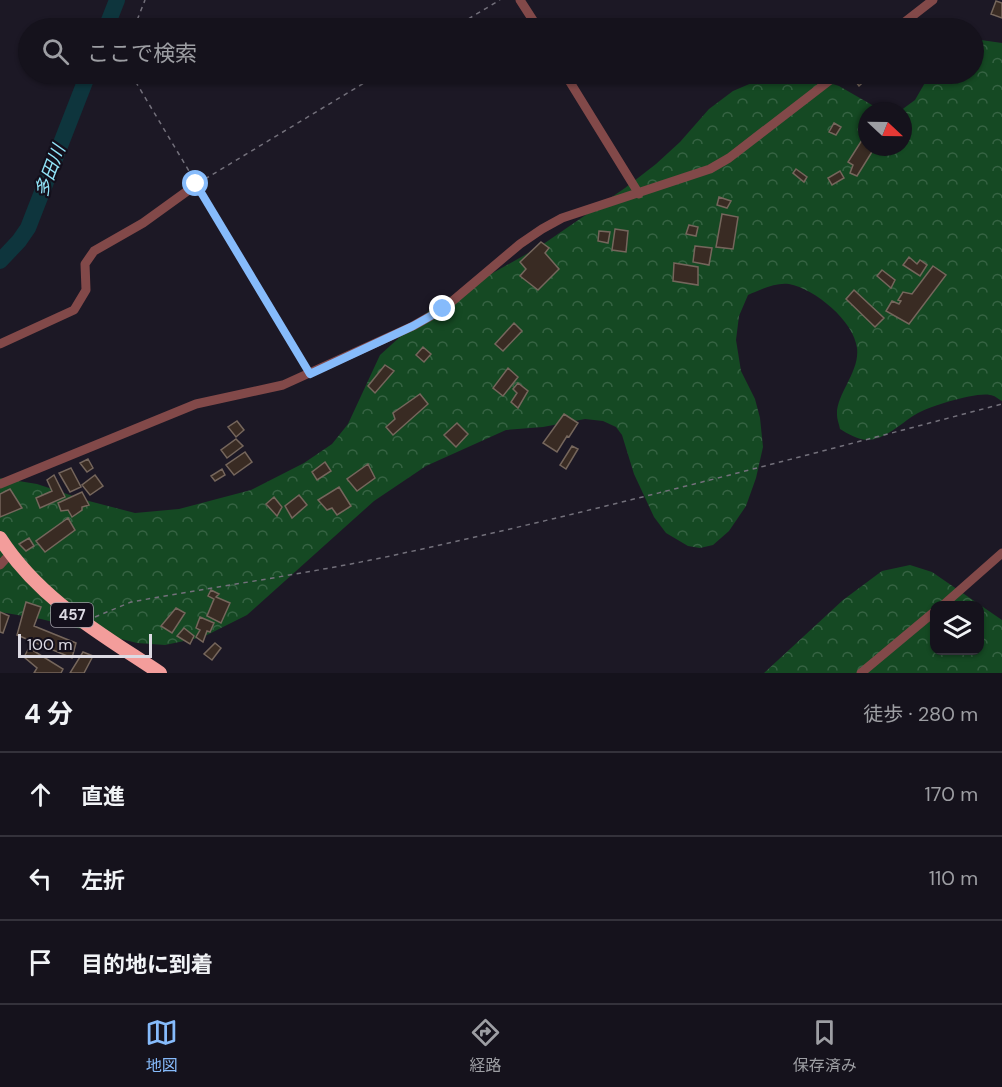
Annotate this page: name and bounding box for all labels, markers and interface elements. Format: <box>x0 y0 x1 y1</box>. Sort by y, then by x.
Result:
search box <box>18 18 984 84</box>
icon: search <box>39 35 72 68</box>
text: ここで検索 <box>87 39 197 68</box>
north arrow <box>858 102 912 156</box>
water label: 多田川 <box>29 140 72 201</box>
route start <box>182 170 208 196</box>
route end <box>429 295 455 321</box>
map controls <box>930 601 984 655</box>
button: layers <box>930 601 984 655</box>
road number: 457 <box>51 603 93 627</box>
scale bar <box>18 631 152 658</box>
text: 100 m <box>27 634 72 655</box>
text: 4 分 <box>24 697 73 731</box>
text: 徒歩 · 280 m <box>863 701 978 727</box>
icon: ahead <box>24 778 57 811</box>
text: 170 m <box>925 781 978 807</box>
text: 直進 <box>81 782 125 811</box>
icon: left <box>24 862 57 895</box>
text: 110 m <box>929 865 978 891</box>
text: 左折 <box>81 866 125 895</box>
icon: arrive <box>24 946 57 979</box>
text: 目的地に到着 <box>81 950 213 979</box>
tab: 地図 <box>145 1016 178 1076</box>
tab: 経路 <box>469 1016 502 1076</box>
tab: 保存済み <box>793 1016 857 1076</box>

